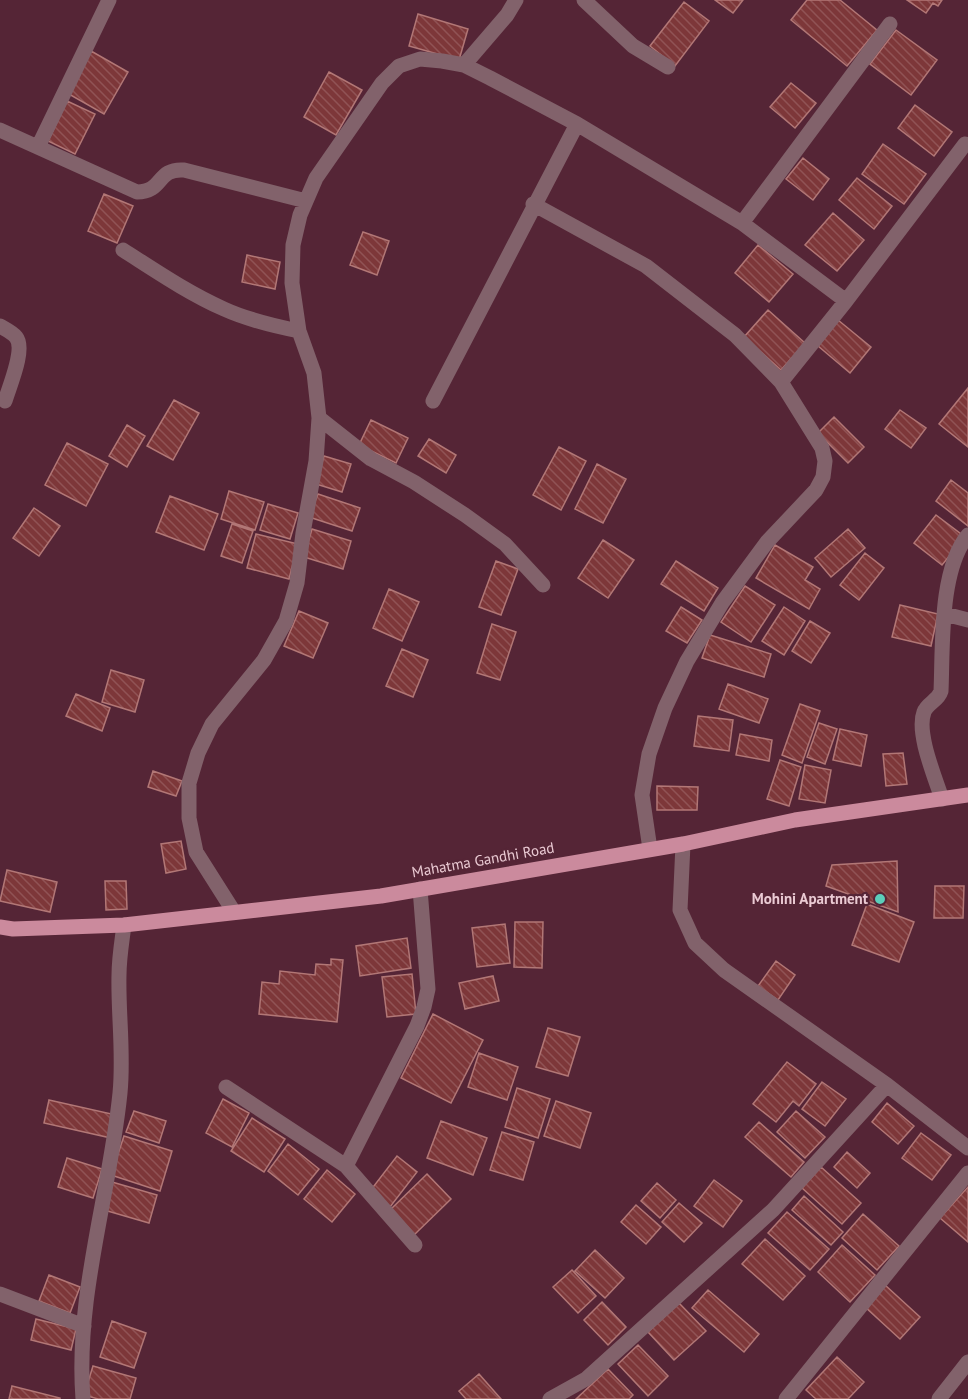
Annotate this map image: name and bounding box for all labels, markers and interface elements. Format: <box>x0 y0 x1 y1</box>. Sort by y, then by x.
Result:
street label: Mahatma Gandhi Road <box>410 838 556 881</box>
place label: Mohini Apartment <box>752 889 869 908</box>
marker: Mohini Apartment <box>873 892 887 906</box>

